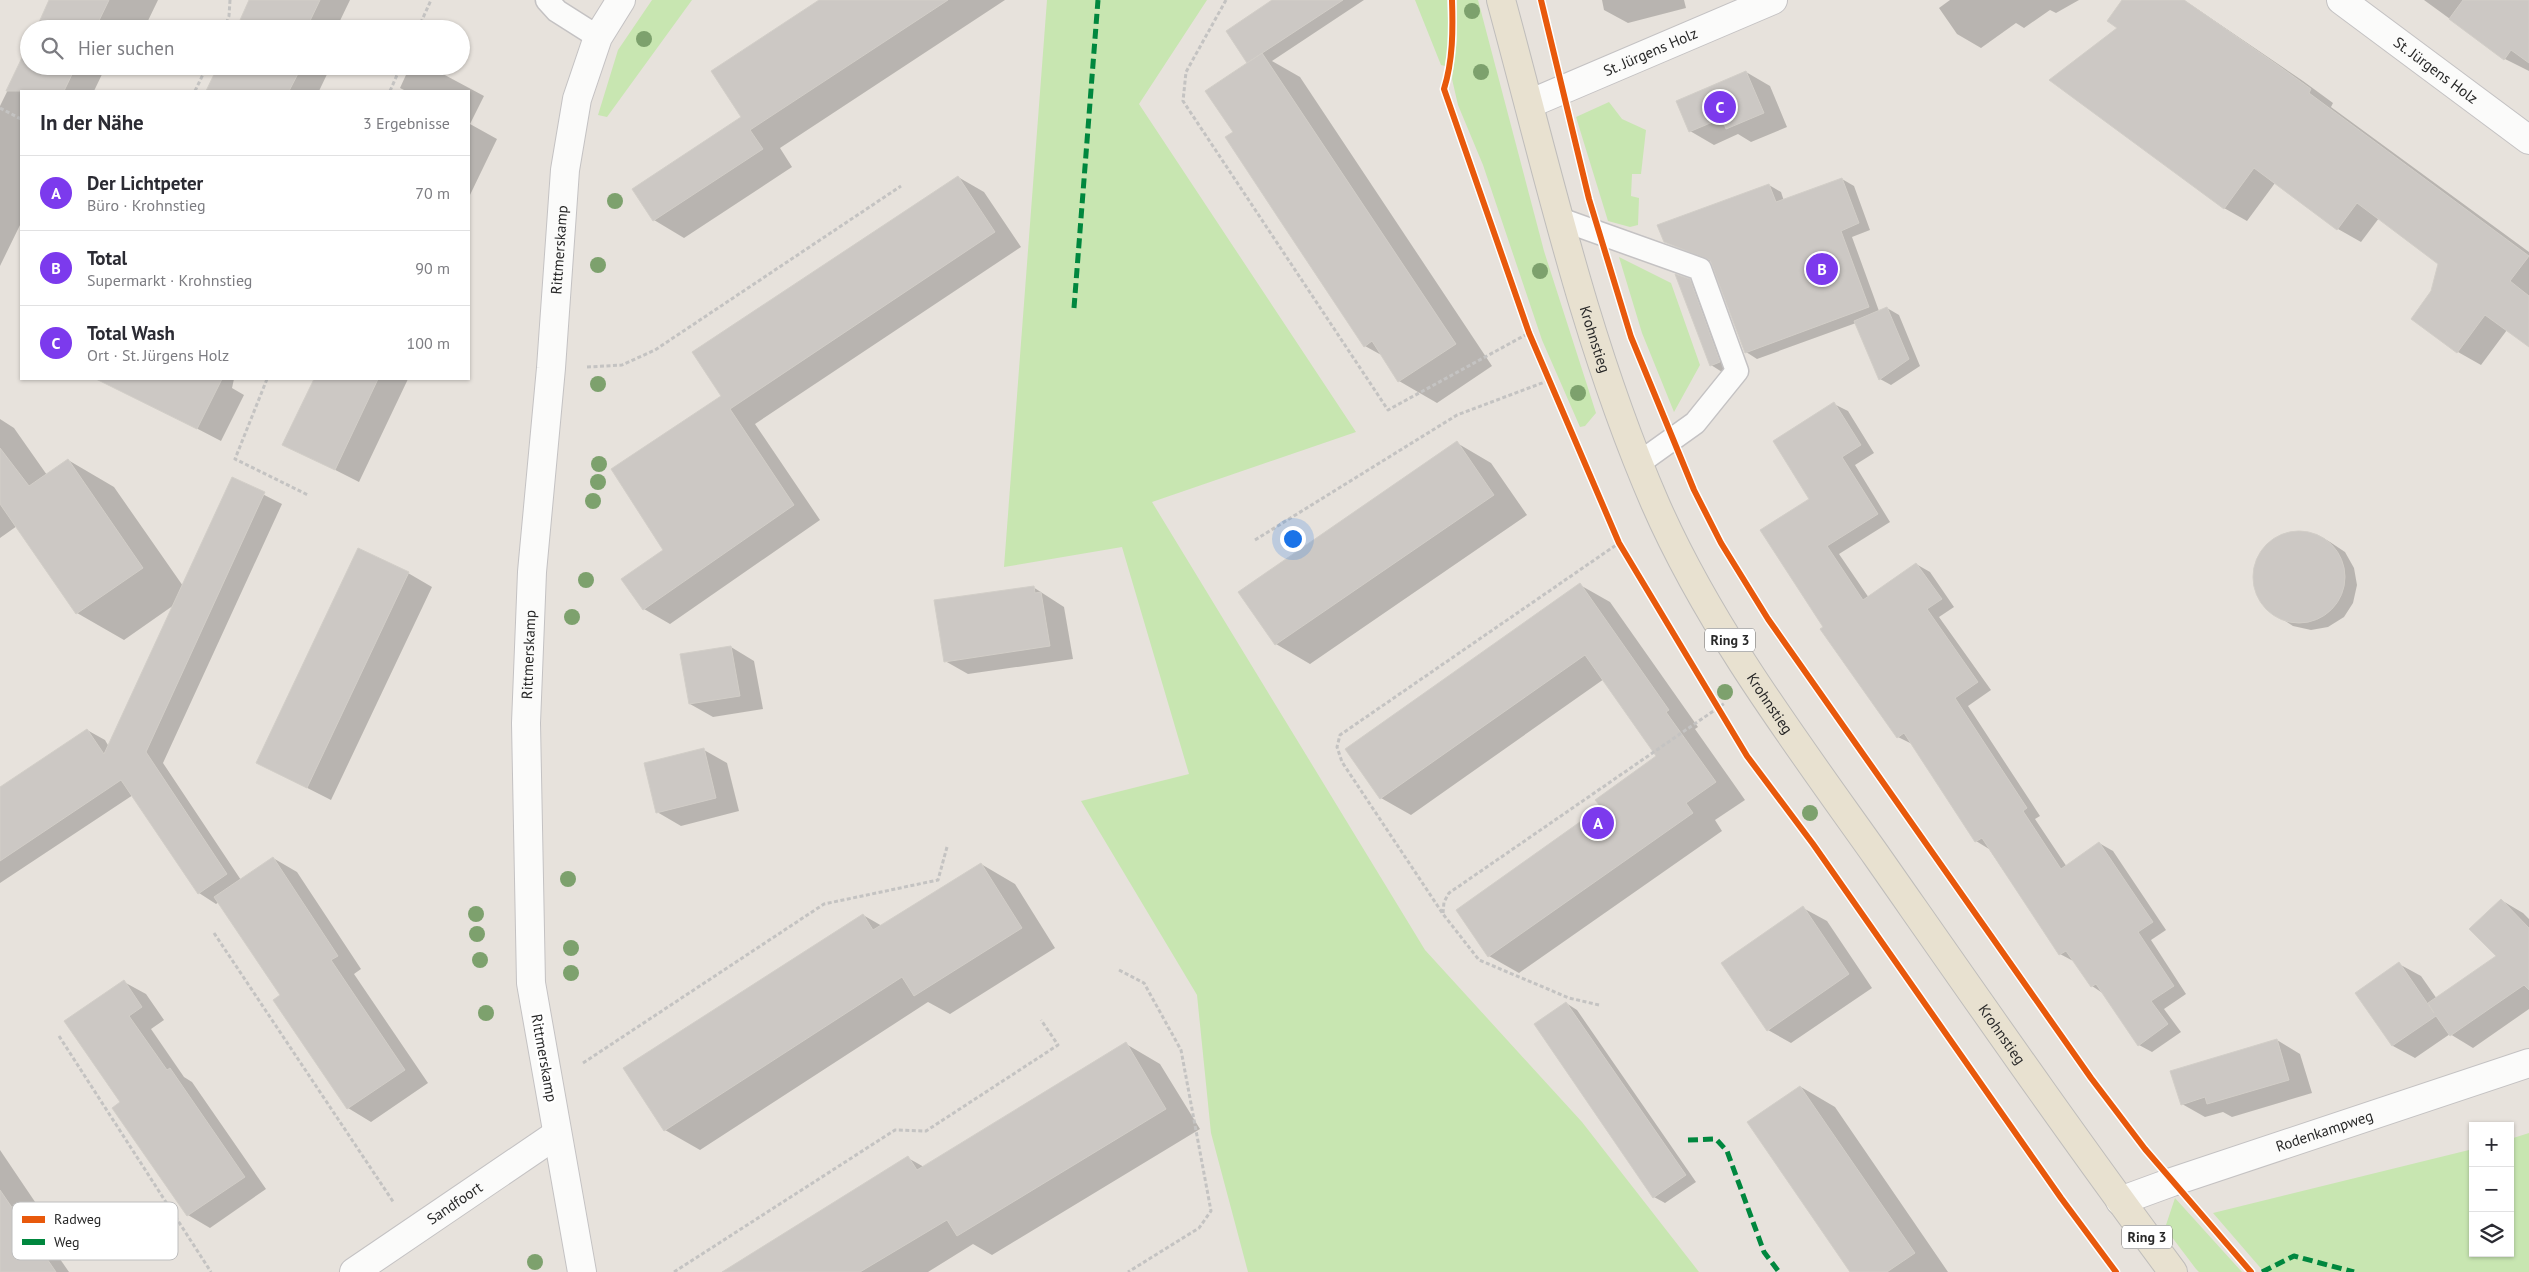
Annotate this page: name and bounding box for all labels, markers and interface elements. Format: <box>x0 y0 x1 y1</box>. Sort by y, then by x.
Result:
search box <box>20 20 470 75</box>
street label: St. Jürgens Holz <box>1600 23 1700 80</box>
street label: St. Jürgens Holz <box>2390 32 2482 108</box>
icon: search <box>38 34 66 62</box>
text: Hier suchen <box>78 36 174 60</box>
pin: C <box>1704 88 1736 126</box>
text: In der Nähe <box>40 109 144 136</box>
text: 3 Ergebnisse <box>363 113 450 133</box>
text: Der Lichtpeter <box>87 171 203 195</box>
text: A <box>51 183 61 203</box>
text: 70 m <box>415 183 450 203</box>
text: Büro · Krohnstieg <box>87 195 206 215</box>
street label: Rittmerskamp <box>546 205 571 295</box>
text: Total <box>87 246 127 270</box>
pin: B <box>1806 250 1838 288</box>
text: B <box>51 258 61 278</box>
text: 90 m <box>415 258 450 278</box>
text: Supermarkt · Krohnstieg <box>87 270 252 290</box>
street label: Krohnstieg <box>1576 303 1615 375</box>
text: Total Wash <box>87 321 175 345</box>
text: C <box>52 333 60 353</box>
text: 100 m <box>407 333 450 353</box>
text: Ort · St. Jürgens Holz <box>87 345 229 365</box>
your location <box>1280 526 1306 552</box>
street label: Rittmerskamp <box>517 610 539 700</box>
road number: Ring 3 <box>1705 628 1755 652</box>
street label: Krohnstieg <box>1743 669 1797 737</box>
pin: A <box>1582 804 1614 842</box>
street label: Krohnstieg <box>1974 1000 2030 1068</box>
street label: Rittmerskamp <box>527 1012 562 1104</box>
street label: Rodenkampweg <box>2273 1106 2375 1156</box>
map controls <box>2469 1122 2514 1257</box>
button: + <box>2469 1122 2514 1167</box>
button: − <box>2469 1167 2514 1212</box>
street label: Sandfoort <box>423 1177 486 1229</box>
legend <box>12 1202 178 1260</box>
text: Radweg <box>54 1210 101 1228</box>
button: layers <box>2469 1212 2514 1257</box>
road number: Ring 3 <box>2122 1226 2172 1248</box>
text: Weg <box>54 1233 79 1251</box>

